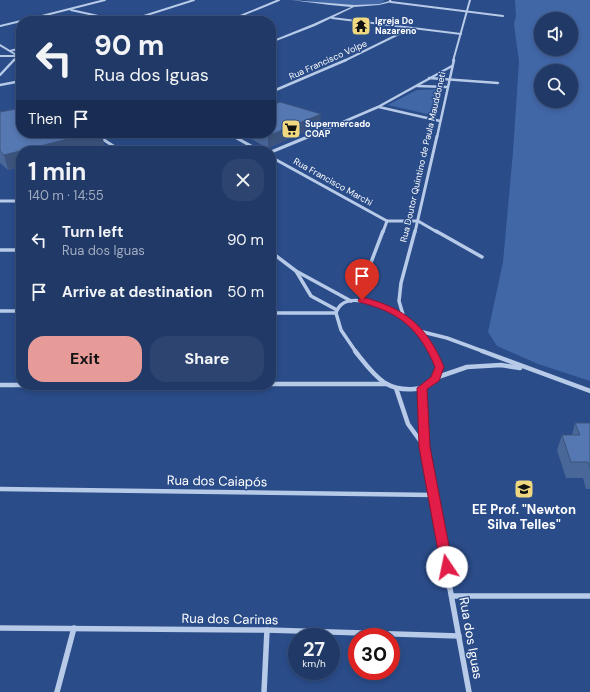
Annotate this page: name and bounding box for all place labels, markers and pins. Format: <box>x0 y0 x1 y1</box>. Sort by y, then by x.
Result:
temple icon: Igreja Do Nazareno <box>350 15 372 37</box>
place label: Igreja Do Nazareno <box>375 15 417 37</box>
supermarket icon: Supermercado COAP <box>280 118 302 140</box>
place label: Supermercado COAP <box>305 118 371 140</box>
pin <box>345 259 379 300</box>
school or university icon: EE Prof. "Newton Silva Telles" <box>513 478 535 500</box>
place label: EE Prof. "Newton Silva Telles" <box>472 501 576 533</box>

